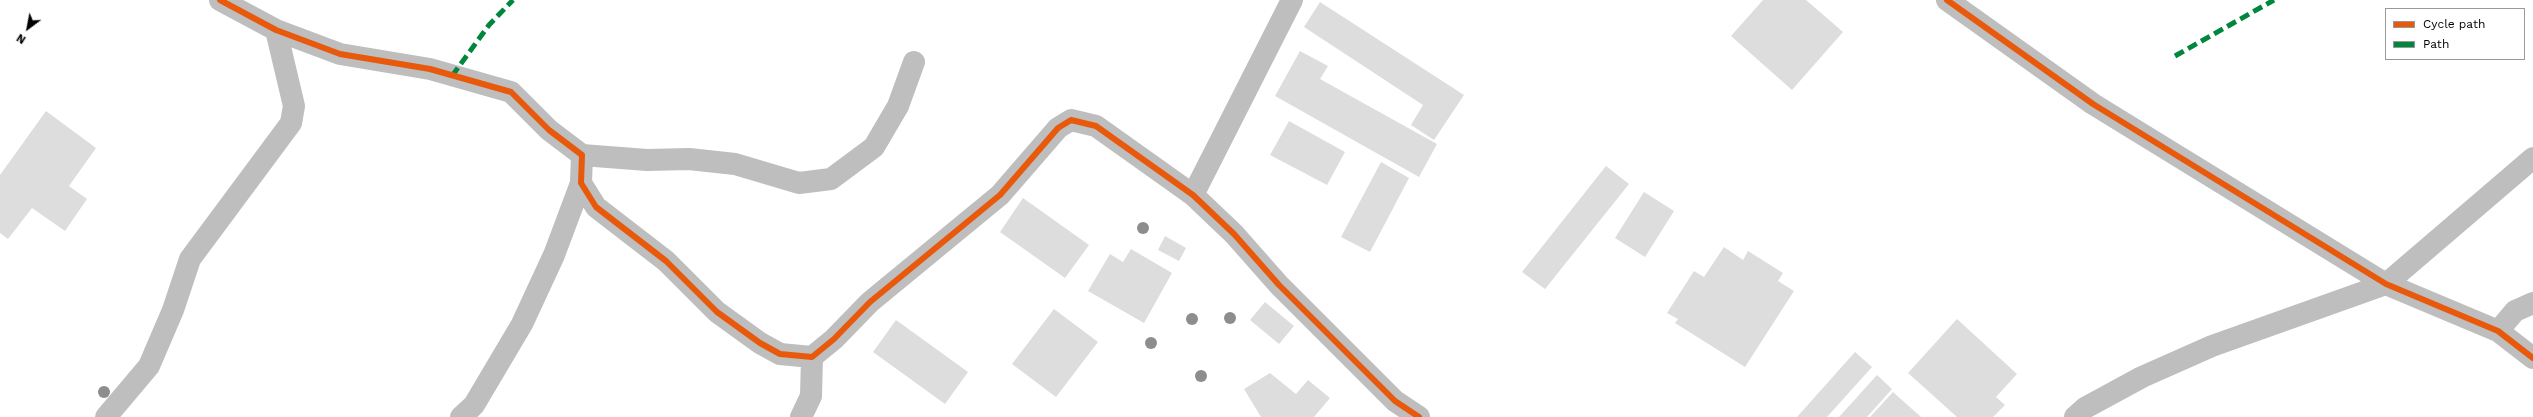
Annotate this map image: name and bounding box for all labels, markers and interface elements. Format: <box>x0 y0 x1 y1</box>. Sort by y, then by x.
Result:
north arrow <box>8 8 48 48</box>
legend <box>2385 8 2525 60</box>
text: Cycle path <box>2423 17 2485 31</box>
text: N <box>14 31 28 46</box>
text: Path <box>2423 37 2449 51</box>

